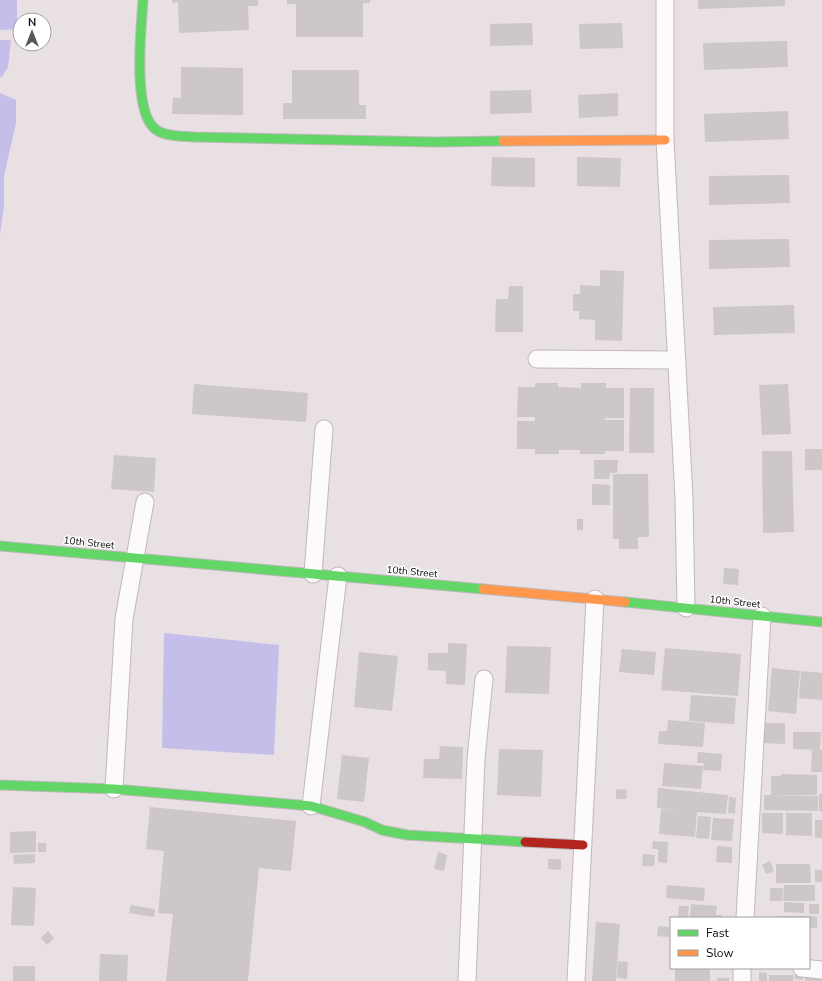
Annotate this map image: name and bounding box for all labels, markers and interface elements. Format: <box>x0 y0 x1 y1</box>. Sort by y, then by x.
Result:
north arrow <box>12 12 52 52</box>
text: N <box>28 15 36 30</box>
street label: 10th Street <box>63 533 116 553</box>
street label: 10th Street <box>386 563 439 581</box>
street label: 10th Street <box>709 592 762 612</box>
legend <box>670 917 810 969</box>
text: Fast <box>706 925 729 941</box>
text: Slow <box>706 945 734 961</box>

